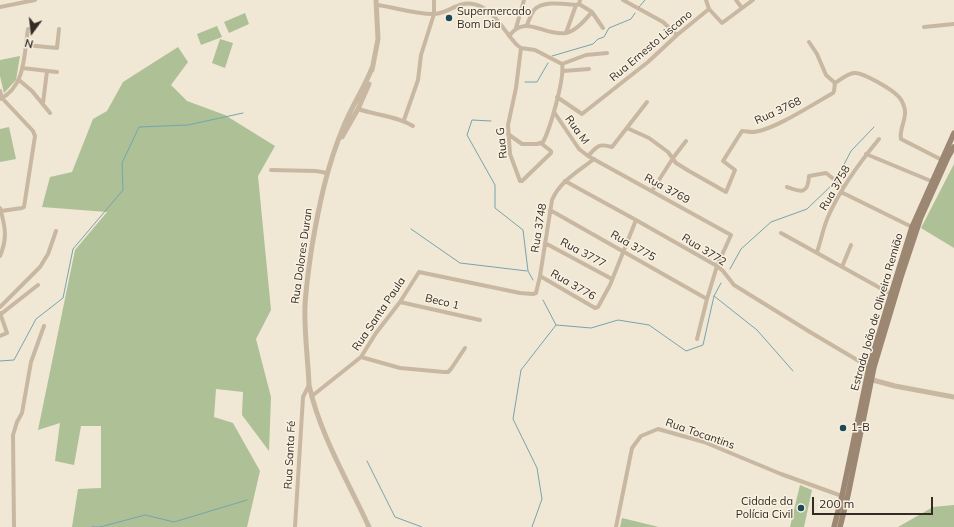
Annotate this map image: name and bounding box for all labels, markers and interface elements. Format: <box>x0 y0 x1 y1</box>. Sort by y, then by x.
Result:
place label: Supermercado Bom Dia <box>457 5 531 31</box>
street label: Rua Ernesto Liscano <box>607 8 695 84</box>
north arrow <box>12 12 52 52</box>
marker: Supermercado Bom Dia <box>444 13 454 23</box>
text: N <box>23 36 35 51</box>
street label: Rua 3768 <box>753 94 803 128</box>
street label: Rua M <box>562 113 592 147</box>
street label: Rua G <box>494 127 510 159</box>
street label: Rua 3758 <box>817 163 853 213</box>
street label: Rua 3769 <box>642 171 692 207</box>
street label: Rua 3748 <box>529 202 549 254</box>
street label: Rua Dolores Duran <box>289 207 315 305</box>
street label: Rua 3775 <box>608 228 658 264</box>
street label: Rua 3772 <box>679 231 729 269</box>
street label: Estrada João de Oliveira Remião <box>848 232 906 392</box>
street label: Rua 3777 <box>558 235 608 271</box>
street label: Rua 3776 <box>548 267 598 303</box>
street label: Rua Santa Paula <box>350 275 408 353</box>
street label: Beco 1 <box>424 292 460 312</box>
street label: Rua Tocantins <box>664 416 736 452</box>
street label: Rua Santa Fé <box>282 420 298 490</box>
place label: 1-B <box>851 421 870 435</box>
marker: 1-B <box>838 423 848 433</box>
scale bar <box>814 489 935 515</box>
place label: Cidade da Polícia Civil <box>736 495 793 521</box>
text: 200 m <box>819 496 854 511</box>
marker: Cidade da Polícia Civil <box>796 503 806 513</box>

